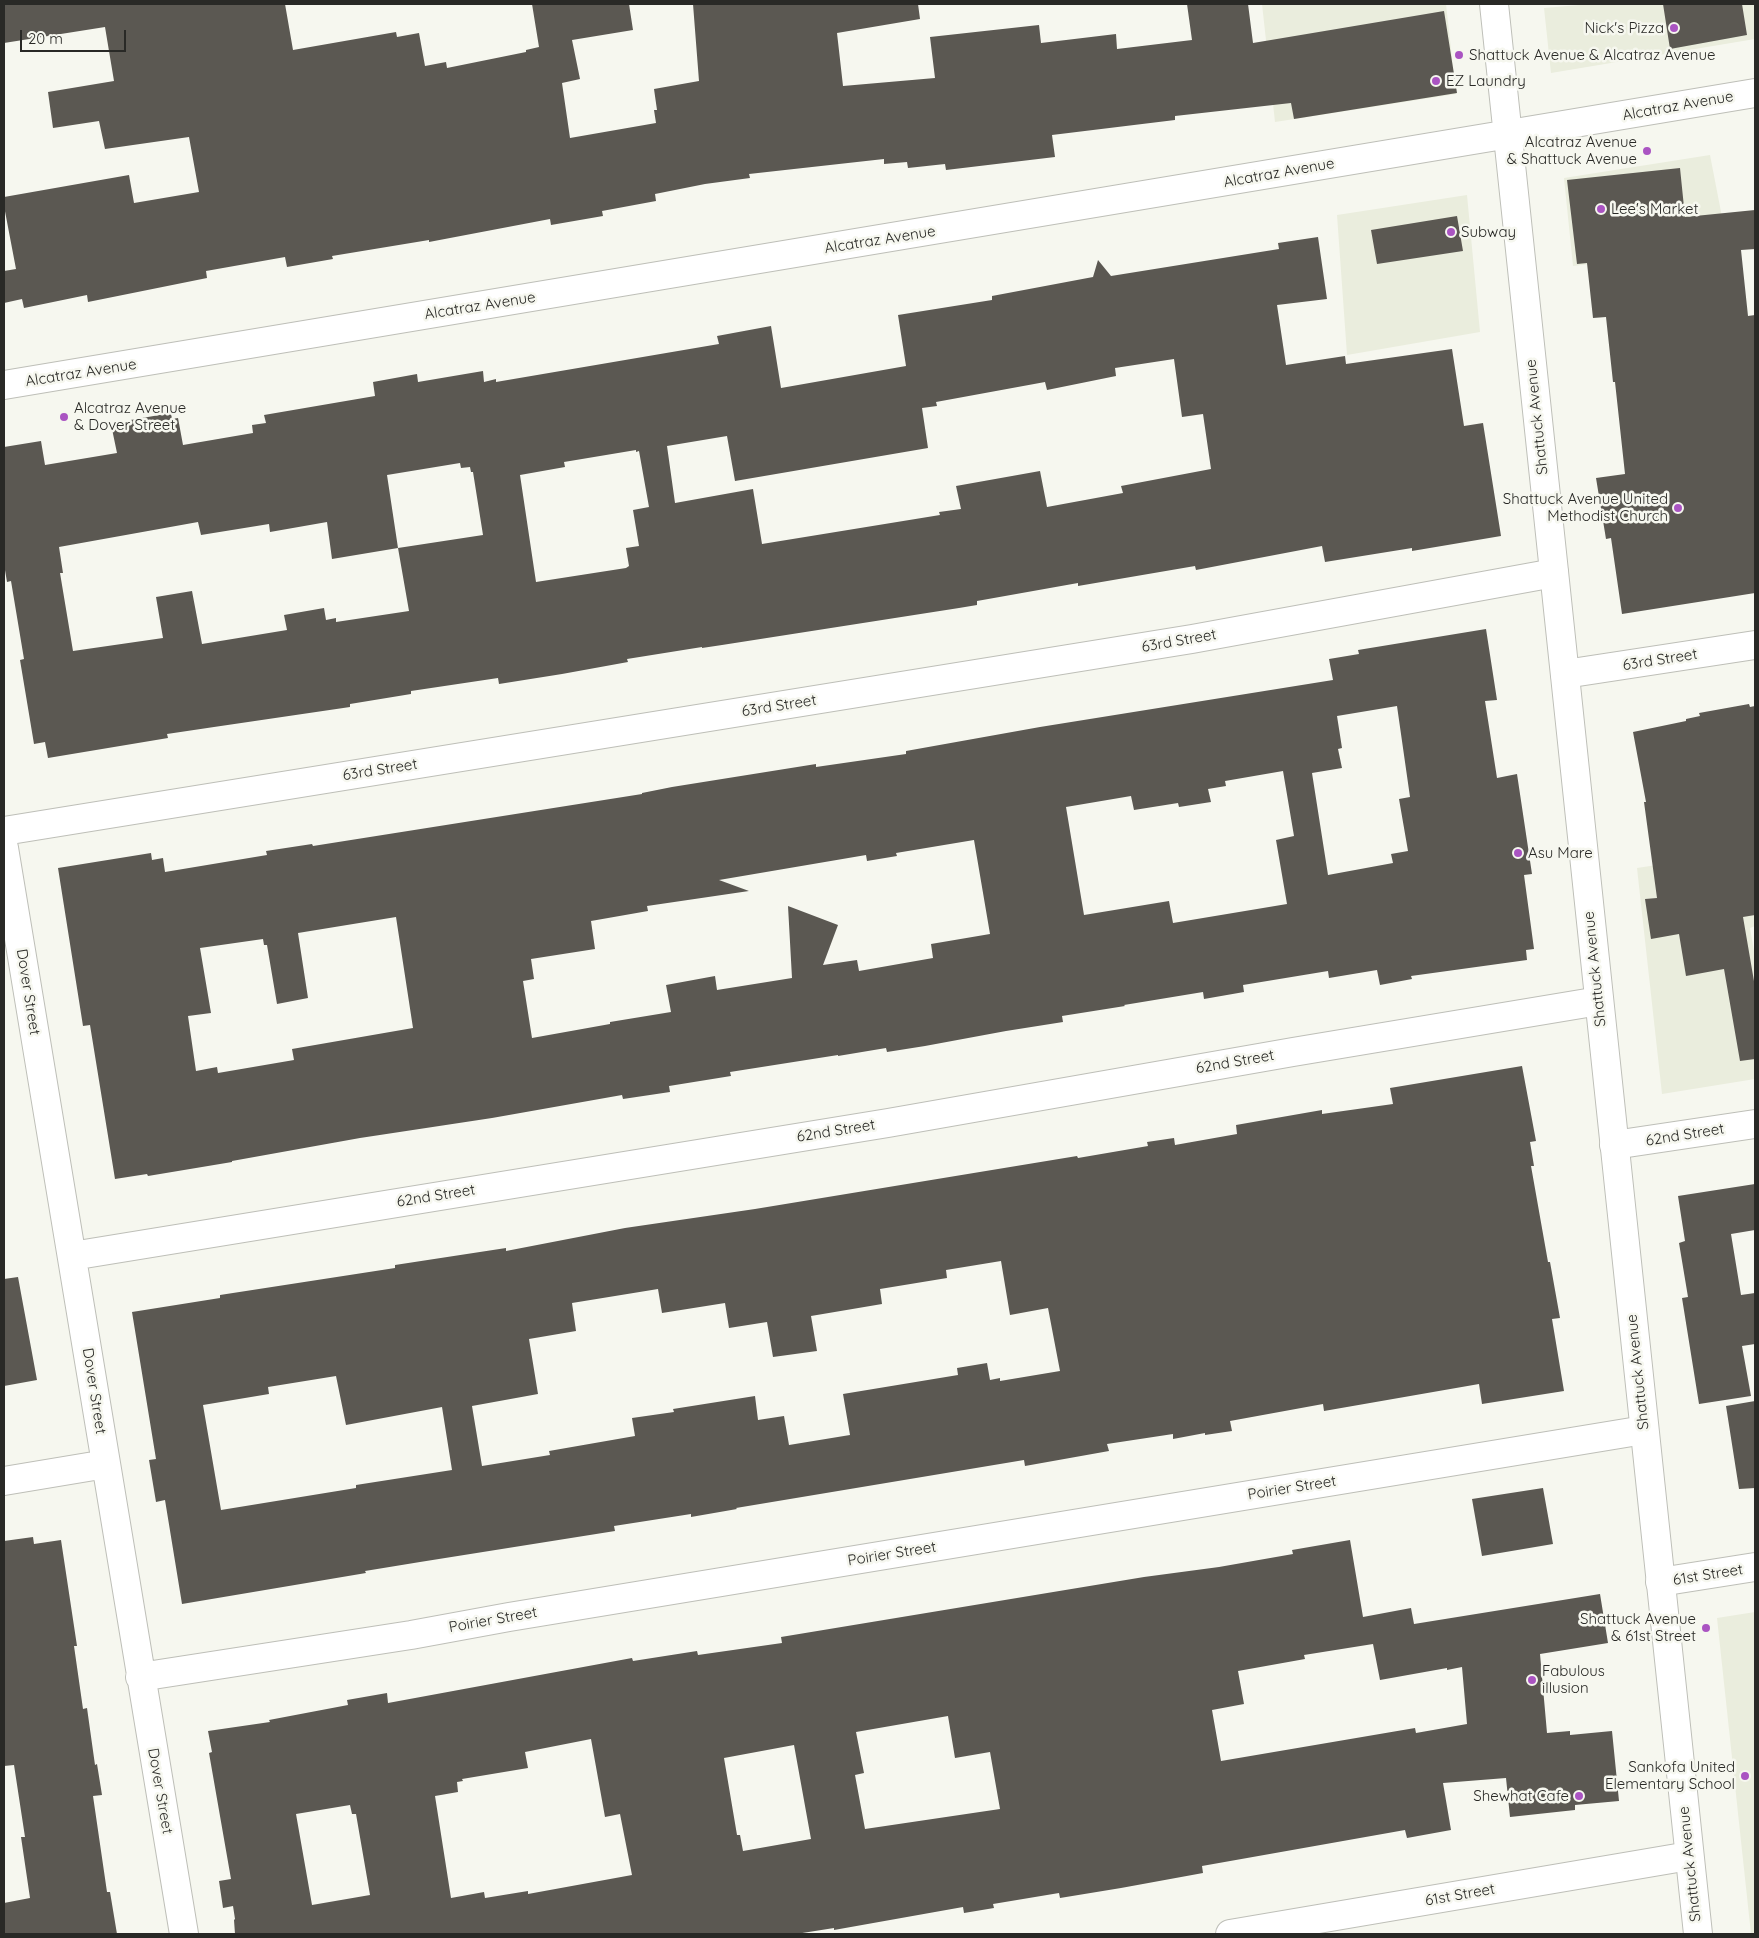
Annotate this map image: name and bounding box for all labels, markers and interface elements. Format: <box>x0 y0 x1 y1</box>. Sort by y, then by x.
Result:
place label: Nick's Pizza <box>1584 19 1664 37</box>
scale bar <box>22 20 129 52</box>
marker: Nick's Pizza <box>1668 22 1680 34</box>
text: 20 m <box>28 29 63 48</box>
place label: Shattuck Avenue & Alcatraz Avenue <box>1469 46 1716 64</box>
marker: Shattuck Avenue & Alcatraz Avenue <box>1453 49 1465 61</box>
place label: EZ Laundry <box>1446 72 1526 90</box>
marker: EZ Laundry <box>1430 75 1442 87</box>
street label: Alcatraz Avenue <box>1621 87 1735 125</box>
place label: Alcatraz Avenue & Shattuck Avenue <box>1507 133 1637 168</box>
marker: Alcatraz Avenue & Shattuck Avenue <box>1641 145 1653 157</box>
street label: Alcatraz Avenue <box>1222 154 1336 192</box>
place label: Lee's Market <box>1611 200 1698 218</box>
marker: Lee's Market <box>1595 203 1607 215</box>
street label: Alcatraz Avenue <box>823 222 937 258</box>
place label: Subway <box>1461 223 1516 241</box>
marker: Subway <box>1445 226 1457 238</box>
street label: Alcatraz Avenue <box>423 288 537 324</box>
street label: Alcatraz Avenue <box>24 355 138 391</box>
street label: Shattuck Avenue <box>1522 358 1552 476</box>
place label: Alcatraz Avenue & Dover Street <box>74 399 186 434</box>
marker: Alcatraz Avenue & Dover Street <box>58 411 70 423</box>
place label: Shattuck Avenue United Methodist Church <box>1503 490 1668 525</box>
marker: Shattuck Avenue United Methodist Church <box>1672 502 1684 514</box>
street label: 63rd Street <box>1140 626 1218 656</box>
street label: 63rd Street <box>1621 645 1699 675</box>
street label: 63rd Street <box>740 691 818 721</box>
street label: 63rd Street <box>341 755 419 785</box>
place label: Asu Mare <box>1528 844 1593 862</box>
marker: Asu Mare <box>1512 847 1524 859</box>
street label: Shattuck Avenue <box>1580 910 1610 1028</box>
street label: Dover Street <box>12 948 44 1036</box>
street label: 62nd Street <box>1194 1046 1276 1078</box>
street label: 62nd Street <box>795 1116 877 1146</box>
street label: 62nd Street <box>1644 1120 1726 1150</box>
street label: 62nd Street <box>395 1181 477 1211</box>
street label: Shattuck Avenue <box>1623 1313 1653 1431</box>
street label: Dover Street <box>78 1347 110 1435</box>
street label: Poirier Street <box>1246 1472 1338 1504</box>
street label: Poirier Street <box>846 1538 938 1570</box>
street label: 61st Street <box>1672 1561 1744 1589</box>
street label: Poirier Street <box>447 1603 539 1637</box>
place label: Shattuck Avenue & 61st Street <box>1580 1610 1696 1645</box>
marker: Shattuck Avenue & 61st Street <box>1700 1622 1712 1634</box>
place label: Fabulous illusion <box>1542 1662 1605 1697</box>
marker: Fabulous illusion <box>1526 1674 1538 1686</box>
street label: Dover Street <box>144 1747 176 1835</box>
place label: Sankofa United Elementary School <box>1605 1758 1735 1793</box>
marker: Sankofa United Elementary School <box>1739 1770 1751 1782</box>
place label: Shewhat Cafe <box>1473 1787 1569 1805</box>
marker: Shewhat Cafe <box>1573 1790 1585 1802</box>
street label: Shattuck Avenue <box>1675 1805 1705 1923</box>
street label: 61st Street <box>1424 1880 1496 1910</box>

